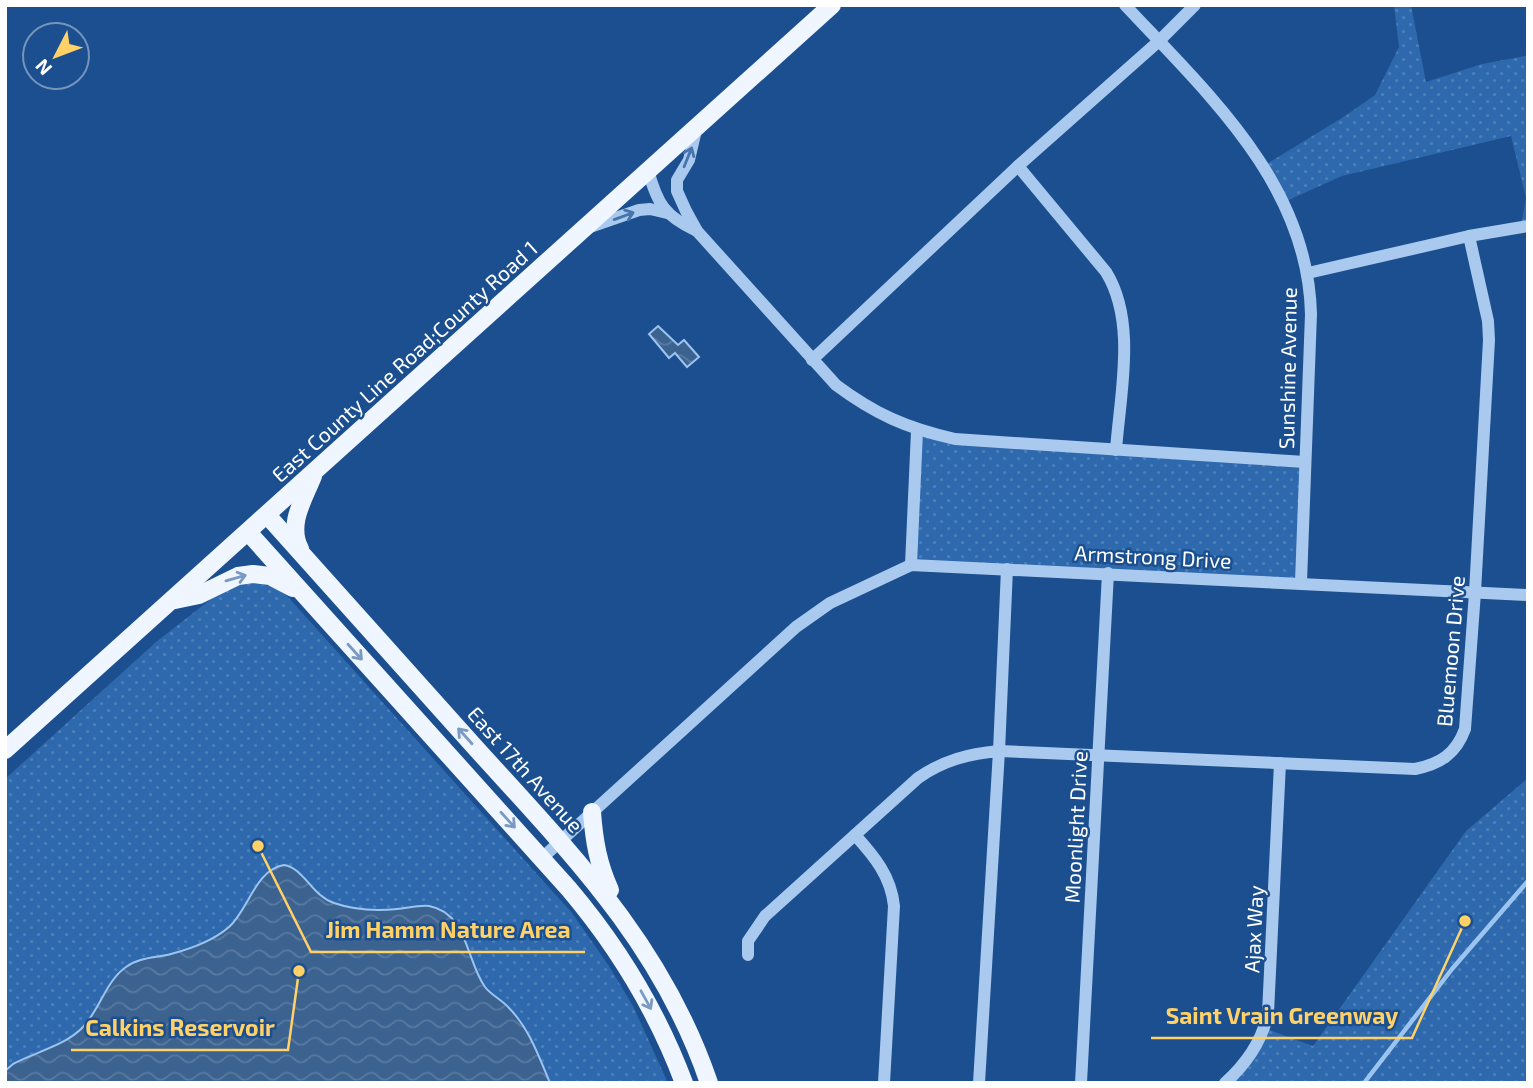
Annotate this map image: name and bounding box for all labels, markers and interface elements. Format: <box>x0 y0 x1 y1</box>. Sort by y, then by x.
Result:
north arrow <box>21 21 91 91</box>
text: N <box>30 55 56 81</box>
one-way arrow <box>683 147 696 168</box>
one-way arrow <box>613 209 635 221</box>
street label: East County Line Road;County Road 1 <box>266 235 542 487</box>
street label: Sunshine Avenue <box>1273 287 1301 449</box>
street label: Armstrong Drive <box>1074 539 1232 573</box>
one-way arrow <box>225 571 247 584</box>
street label: Bluemoon Drive <box>1431 574 1469 728</box>
one-way arrow <box>347 642 363 660</box>
street label: East 17th Avenue <box>463 701 589 837</box>
one-way arrow <box>457 727 473 745</box>
street label: Moonlight Drive <box>1059 750 1091 904</box>
one-way arrow <box>500 811 516 829</box>
street label: Ajax Way <box>1238 885 1269 973</box>
callout: Jim Hamm Nature Area <box>311 908 585 952</box>
text: Jim Hamm Nature Area <box>325 915 571 943</box>
one-way arrow <box>640 989 653 1010</box>
callout: Saint Vrain Greenway <box>1151 994 1412 1038</box>
text: Saint Vrain Greenway <box>1166 1001 1398 1029</box>
callout: Calkins Reservoir <box>71 1006 288 1050</box>
text: Calkins Reservoir <box>85 1013 275 1041</box>

